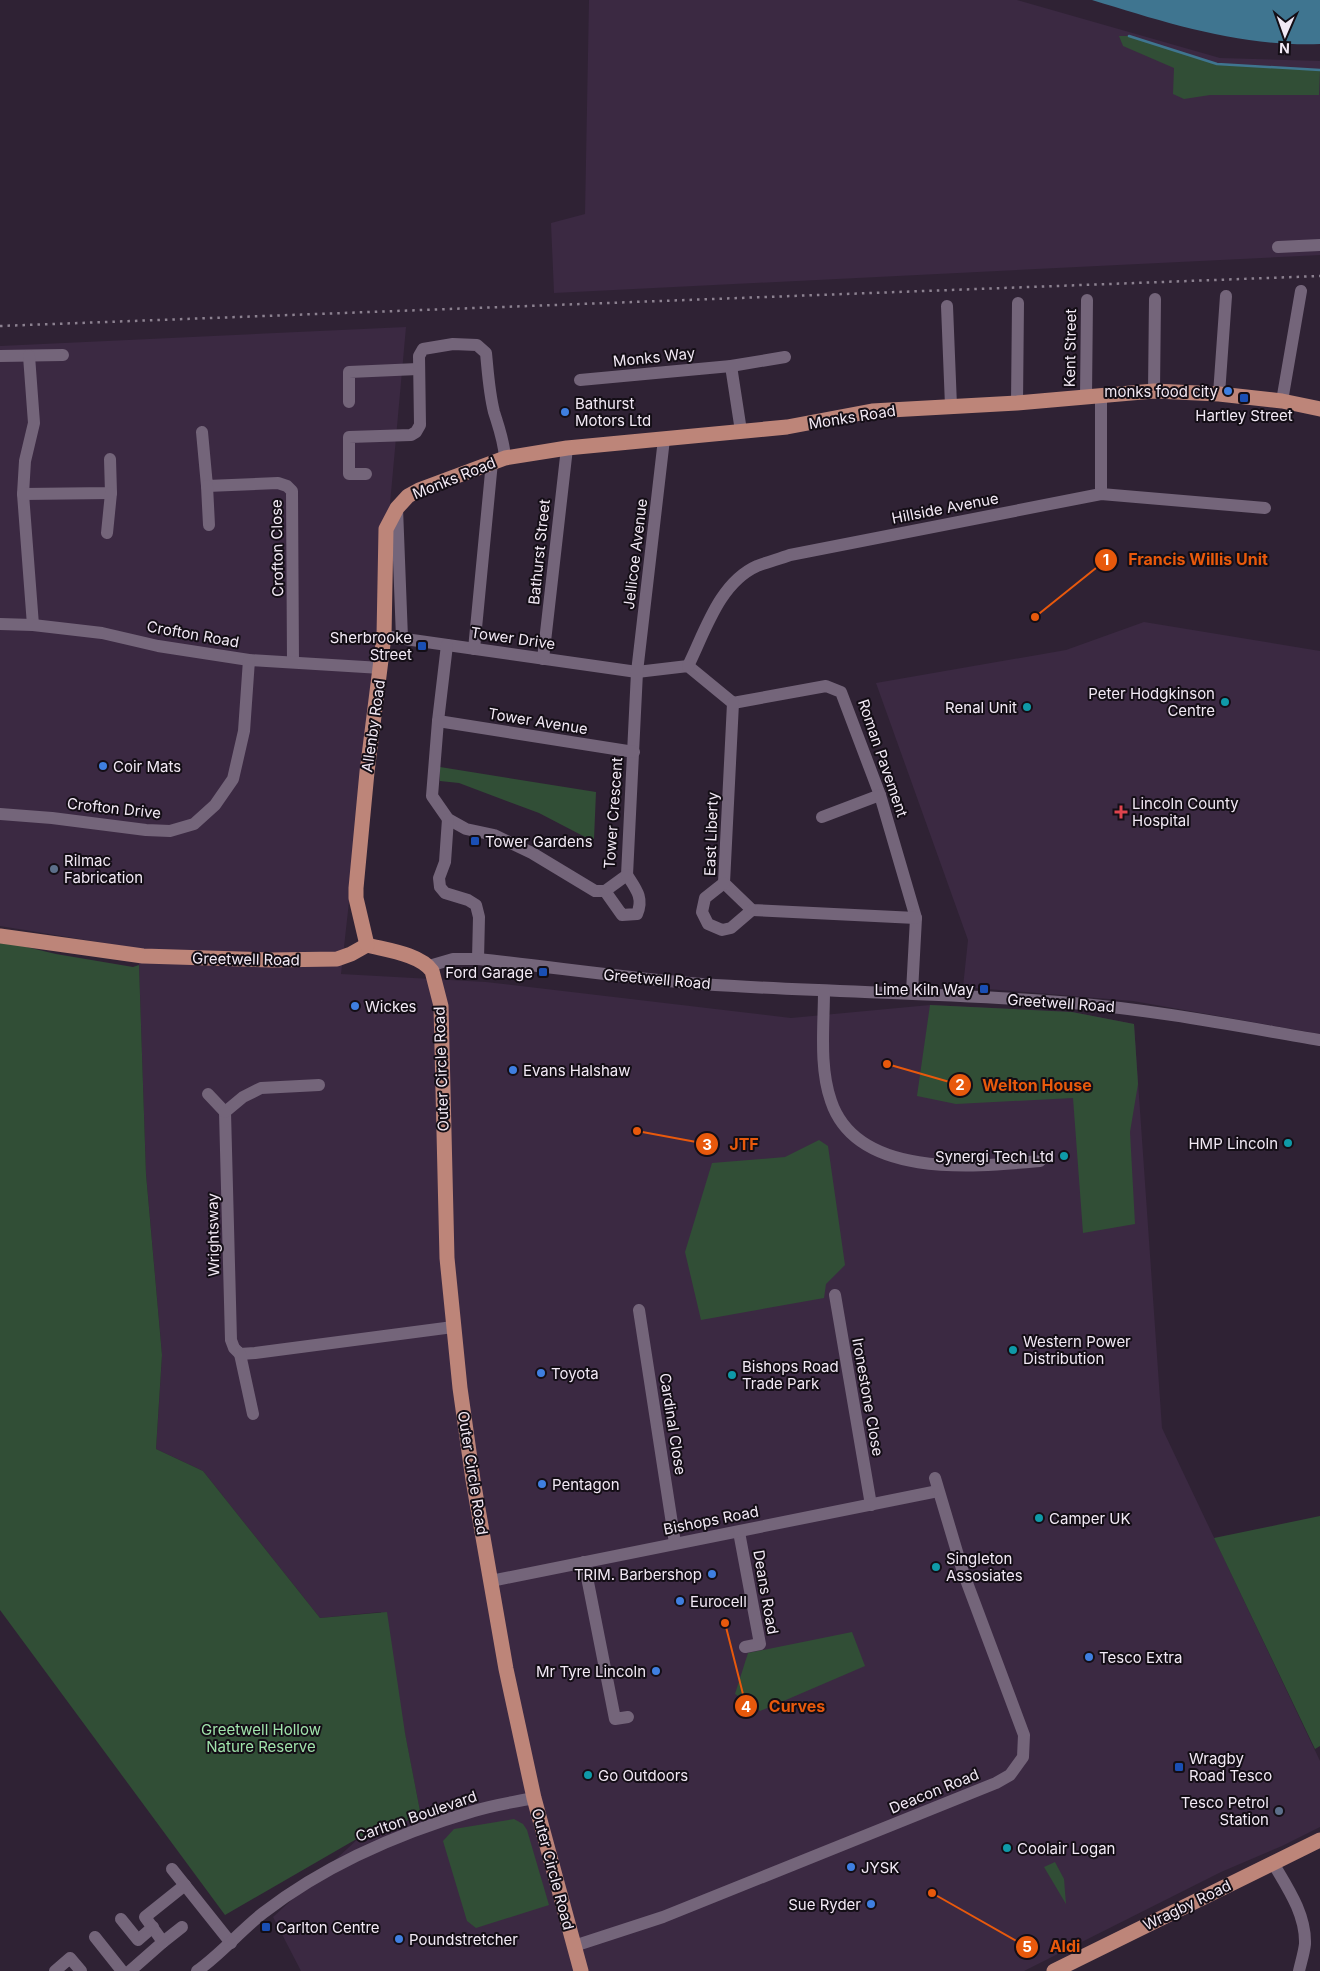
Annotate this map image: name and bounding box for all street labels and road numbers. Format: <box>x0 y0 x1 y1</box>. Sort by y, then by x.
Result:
street label: Kent Street <box>1060 308 1080 387</box>
street label: Monks Way <box>612 343 697 371</box>
street label: Monks Road <box>807 401 897 433</box>
street label: Monks Road <box>410 453 498 503</box>
street label: Hillside Avenue <box>890 488 1000 528</box>
street label: Bathurst Street <box>524 498 554 606</box>
street label: Jellicoe Avenue <box>619 498 651 610</box>
street label: Crofton Close <box>267 499 287 597</box>
street label: Crofton Road <box>145 617 241 651</box>
street label: Tower Drive <box>470 623 556 653</box>
street label: Allenby Road <box>357 679 389 773</box>
street label: Roman Pavement <box>854 697 912 820</box>
street label: Tower Avenue <box>487 704 589 738</box>
street label: Tower Crescent <box>600 756 626 870</box>
street label: East Liberty <box>700 791 722 876</box>
street label: Crofton Drive <box>66 794 162 822</box>
street label: Greetwell Road <box>192 949 300 969</box>
street label: Greetwell Road <box>603 965 711 993</box>
street label: Greetwell Road <box>1007 990 1115 1016</box>
street label: Outer Circle Road <box>429 1006 453 1132</box>
street label: Wrightsway <box>203 1193 223 1277</box>
street label: Ironestone Close <box>848 1336 888 1458</box>
street label: Cardinal Close <box>656 1372 690 1476</box>
street label: Outer Circle Road <box>454 1410 492 1536</box>
street label: Bishops Road <box>662 1501 760 1539</box>
street label: Deans Road <box>749 1548 783 1636</box>
street label: Deacon Road <box>886 1764 982 1818</box>
street label: Carlton Boulevard <box>353 1786 479 1846</box>
street label: Outer Circle Road <box>528 1806 578 1932</box>
street label: Wragby Road <box>1140 1876 1234 1934</box>

